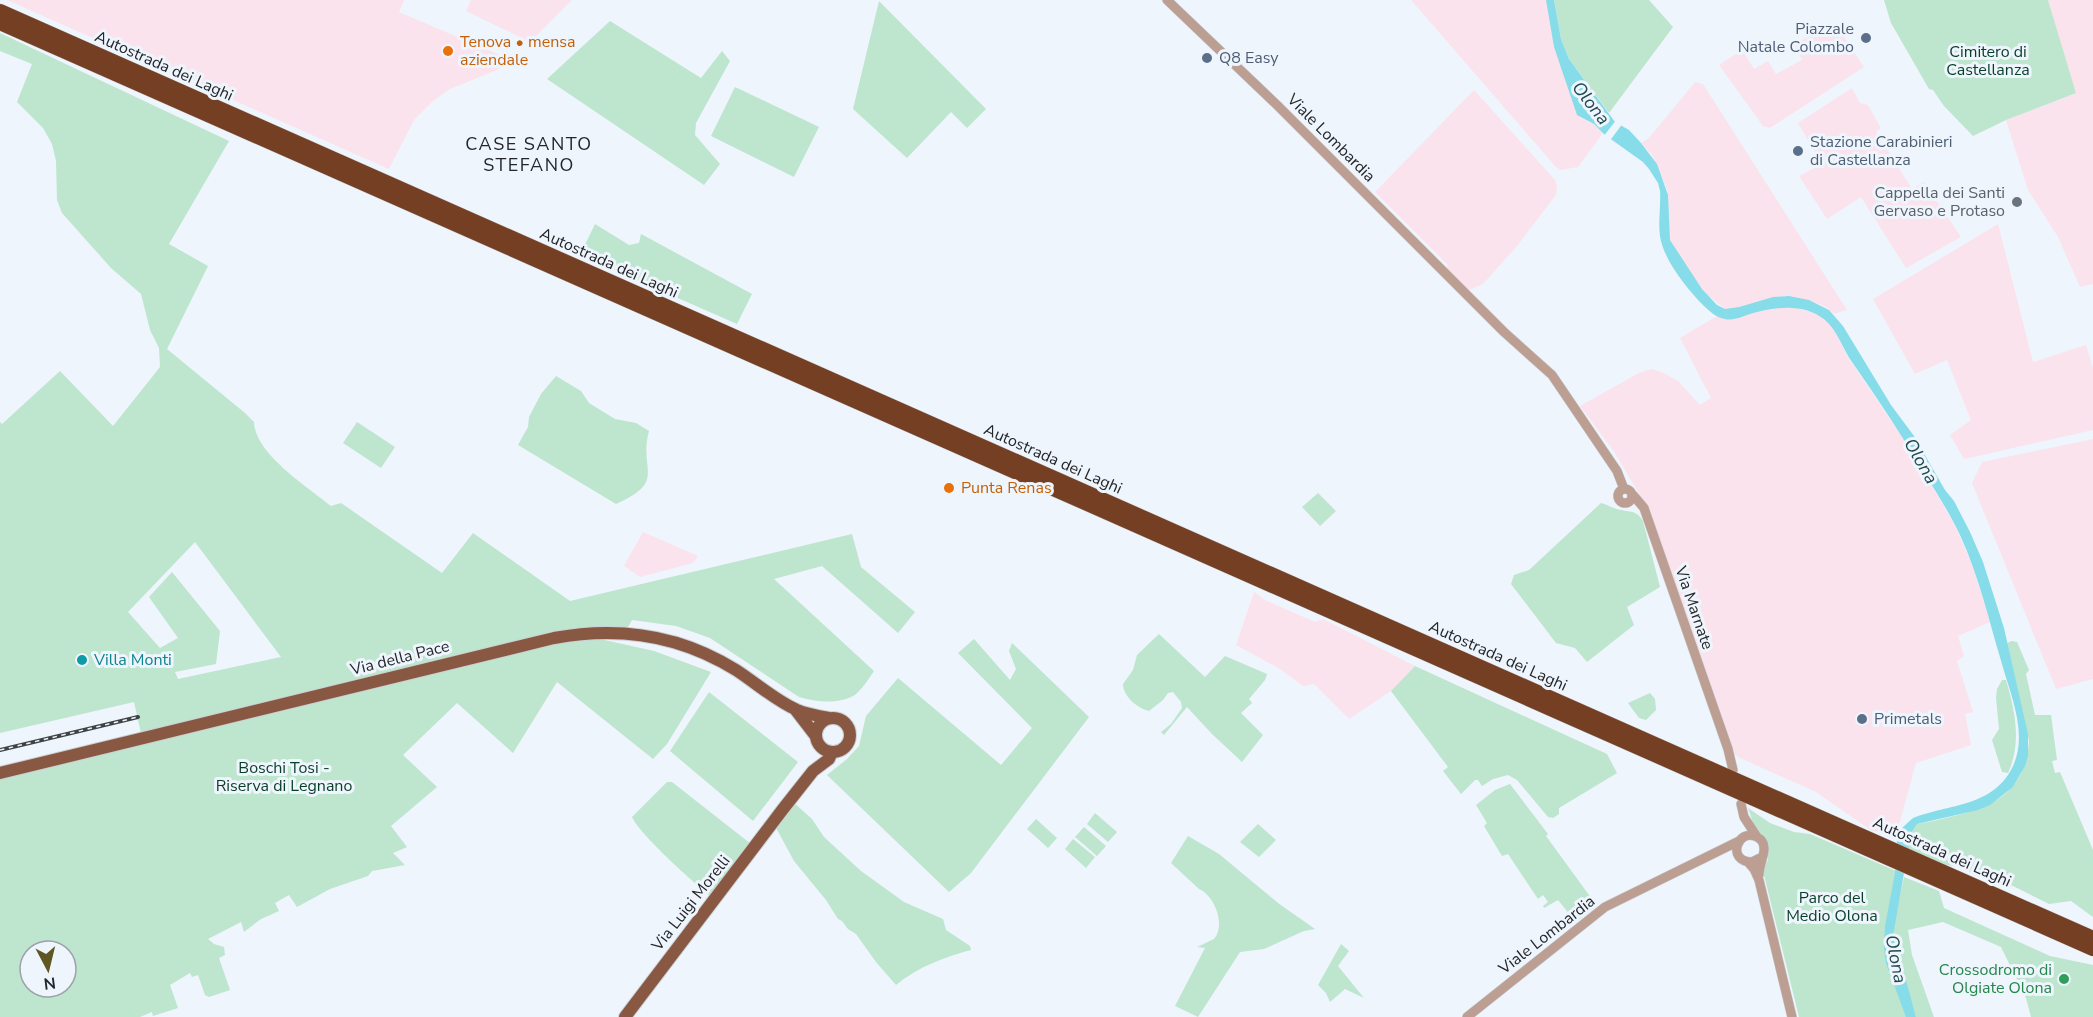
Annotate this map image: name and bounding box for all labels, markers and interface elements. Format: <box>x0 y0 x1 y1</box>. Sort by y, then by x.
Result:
place label: Piazzale Natale Colombo <box>1738 18 1854 58</box>
street label: Autostrada dei Laghi <box>91 26 237 106</box>
place label: Tenova • mensa aziendale <box>460 31 575 71</box>
marker: Piazzale Natale Colombo <box>1859 31 1873 45</box>
park label: Cimitero di Castellanza <box>1946 41 2030 81</box>
marker: Tenova • mensa aziendale <box>441 44 455 58</box>
place label: Q8 Easy <box>1219 47 1279 69</box>
marker: Q8 Easy <box>1200 51 1214 65</box>
water label: Olona <box>1567 76 1615 130</box>
street label: Viale Lombardia <box>1281 88 1380 187</box>
place label: Stazione Carabinieri di Castellanza <box>1810 131 1953 171</box>
district label: CASE SANTO STEFANO <box>465 132 593 177</box>
marker: Stazione Carabinieri di Castellanza <box>1791 144 1805 158</box>
place label: Cappella dei Santi Gervaso e Protaso <box>1874 182 2005 222</box>
marker: Cappella dei Santi Gervaso e Protaso <box>2010 195 2024 209</box>
street label: Autostrada dei Laghi <box>536 223 682 303</box>
street label: Autostrada dei Laghi <box>980 419 1126 499</box>
water label: Olona <box>1898 434 1944 488</box>
place label: Punta Renas <box>961 477 1052 499</box>
marker: Punta Renas <box>942 481 956 495</box>
street label: Via Marnate <box>1669 562 1719 653</box>
street label: Autostrada dei Laghi <box>1425 616 1571 696</box>
street label: Via della Pace <box>347 635 452 681</box>
place label: Villa Monti <box>93 649 172 671</box>
marker: Villa Monti <box>75 653 89 667</box>
place label: Primetals <box>1874 708 1942 730</box>
marker: Primetals <box>1855 712 1869 726</box>
park label: Boschi Tosi - Riserva di Legnano <box>216 757 352 797</box>
street label: Autostrada dei Laghi <box>1869 812 2015 892</box>
street label: Via Luigi Morelli <box>646 851 735 956</box>
park label: Parco del Medio Olona <box>1786 887 1878 927</box>
street label: Viale Lombardia <box>1493 890 1600 980</box>
water label: Olona <box>1880 933 1912 985</box>
north arrow <box>18 939 78 999</box>
place label: Crossodromo di Olgiate Olona <box>1939 959 2052 999</box>
text: N <box>42 971 57 995</box>
marker: Crossodromo di Olgiate Olona <box>2057 972 2071 986</box>

